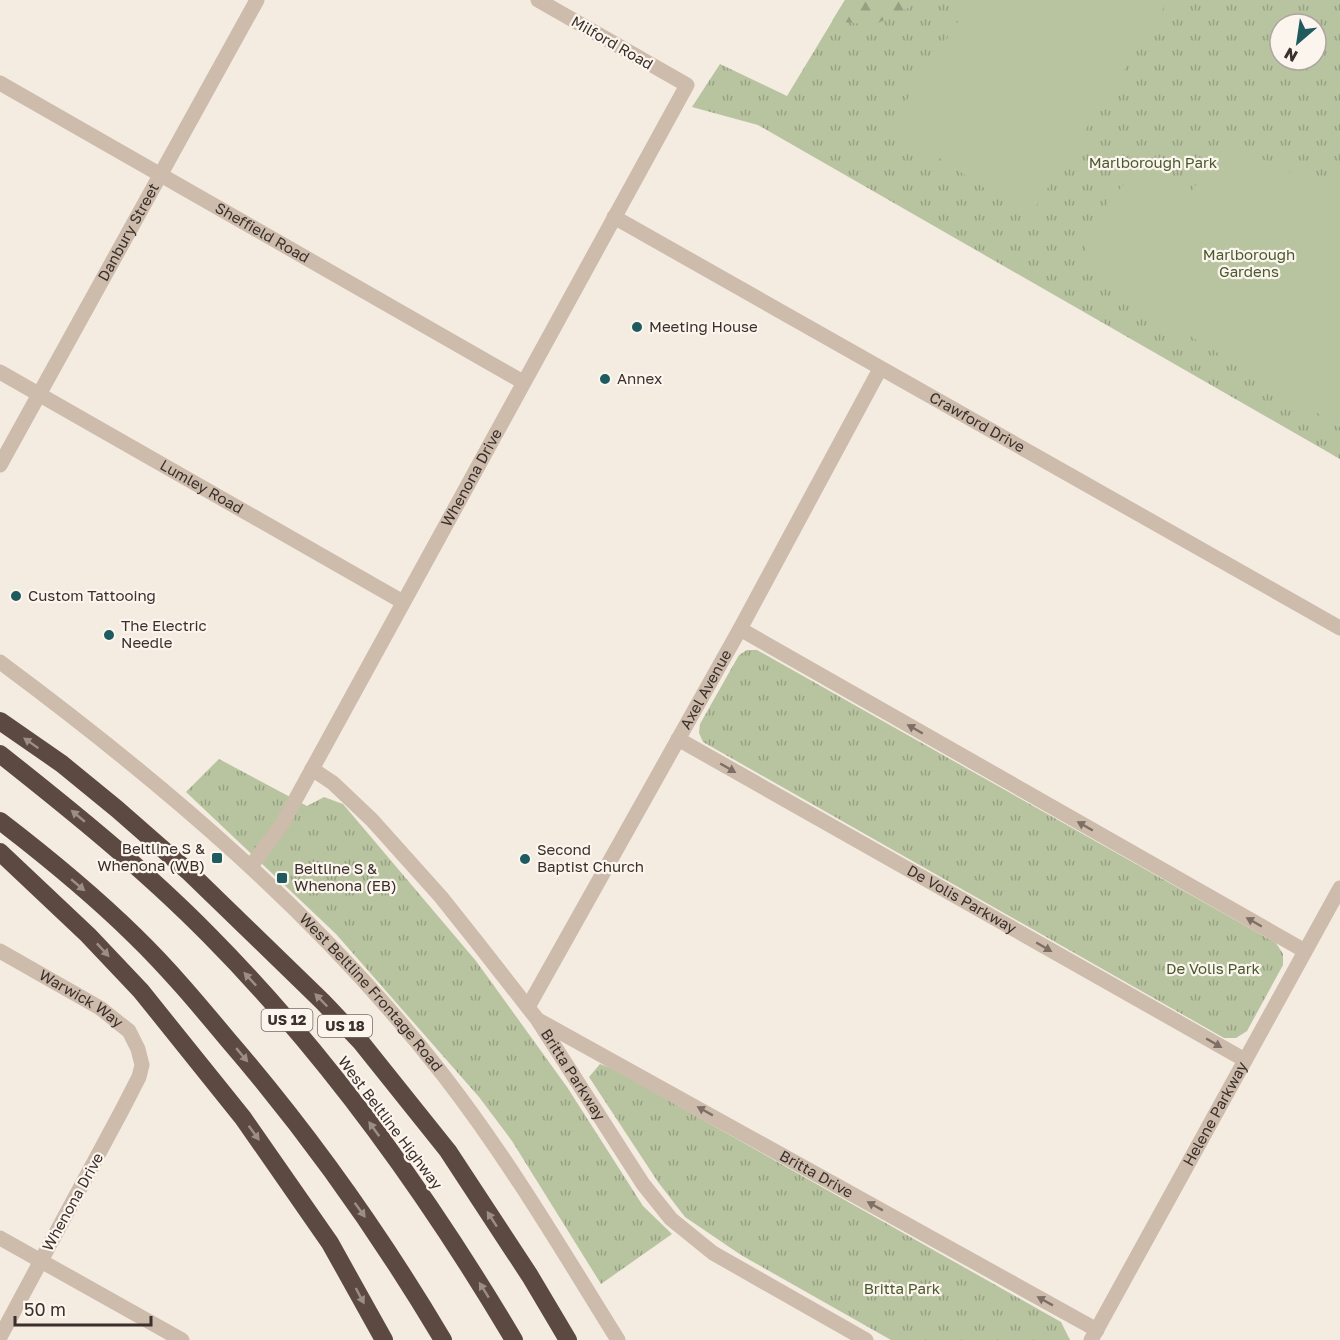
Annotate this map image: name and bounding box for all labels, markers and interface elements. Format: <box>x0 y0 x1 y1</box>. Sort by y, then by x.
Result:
street label: Milford Road <box>569 12 656 73</box>
north arrow <box>1268 12 1328 72</box>
text: N <box>1281 43 1301 67</box>
park label: Marlborough Park <box>1089 153 1218 171</box>
street label: Danbury Street <box>93 179 162 284</box>
street label: Sheffield Road <box>212 198 313 266</box>
park label: Marlborough Gardens <box>1203 245 1295 280</box>
place label: Meeting House <box>649 317 758 335</box>
marker: Meeting House <box>630 320 644 334</box>
place label: Annex <box>617 369 662 387</box>
marker: Annex <box>598 372 612 386</box>
street label: Crawford Drive <box>926 387 1029 456</box>
street label: Whenona Drive <box>437 425 505 530</box>
street label: Lumley Road <box>157 455 247 517</box>
place label: Custom Tattooing <box>28 586 156 604</box>
marker: Custom Tattooing <box>9 589 23 603</box>
place label: The Electric Needle <box>121 616 207 651</box>
marker: The Electric Needle <box>102 628 116 642</box>
street label: Axel Avenue <box>676 646 735 732</box>
one-way arrow <box>906 724 923 734</box>
one-way arrow <box>24 737 40 749</box>
one-way arrow <box>720 763 737 773</box>
one-way arrow <box>70 810 86 823</box>
one-way arrow <box>1077 820 1093 831</box>
place label: Beltline S & Whenona (WB) <box>97 839 205 874</box>
place label: Second Baptist Church <box>537 840 644 875</box>
marker: Beltline S & Whenona (WB) <box>210 851 224 865</box>
marker: Second Baptist Church <box>518 852 532 866</box>
place label: Beltline S & Whenona (EB) <box>294 859 397 894</box>
street label: De Volis Parkway <box>904 861 1021 937</box>
marker: Beltline S & Whenona (EB) <box>275 871 289 885</box>
one-way arrow <box>70 878 85 891</box>
street label: West Beltline Frontage Road <box>296 909 447 1075</box>
one-way arrow <box>1246 917 1263 927</box>
one-way arrow <box>1036 942 1053 952</box>
one-way arrow <box>96 943 110 958</box>
park label: De Volis Park <box>1166 959 1261 977</box>
street label: Warwick Way <box>36 965 128 1031</box>
one-way arrow <box>243 971 257 986</box>
one-way arrow <box>314 992 328 1007</box>
road number: US 12 <box>262 1009 312 1031</box>
road number: US 18 <box>318 1015 372 1037</box>
street label: Britta Parkway <box>538 1025 610 1124</box>
one-way arrow <box>1206 1038 1223 1048</box>
one-way arrow <box>235 1047 248 1063</box>
street label: West Beltline Highway <box>335 1052 447 1193</box>
street label: Helene Parkway <box>1179 1058 1251 1169</box>
one-way arrow <box>696 1106 713 1116</box>
one-way arrow <box>368 1122 380 1138</box>
one-way arrow <box>248 1125 260 1141</box>
street label: Britta Drive <box>777 1146 857 1201</box>
street label: Whenona Drive <box>38 1149 107 1254</box>
one-way arrow <box>866 1201 883 1211</box>
one-way arrow <box>354 1202 366 1218</box>
one-way arrow <box>487 1211 498 1228</box>
park label: Britta Park <box>864 1279 941 1297</box>
one-way arrow <box>479 1282 490 1298</box>
one-way arrow <box>355 1288 365 1305</box>
scale bar <box>15 1289 152 1327</box>
one-way arrow <box>1037 1296 1054 1306</box>
text: 50 m <box>24 1298 66 1320</box>

